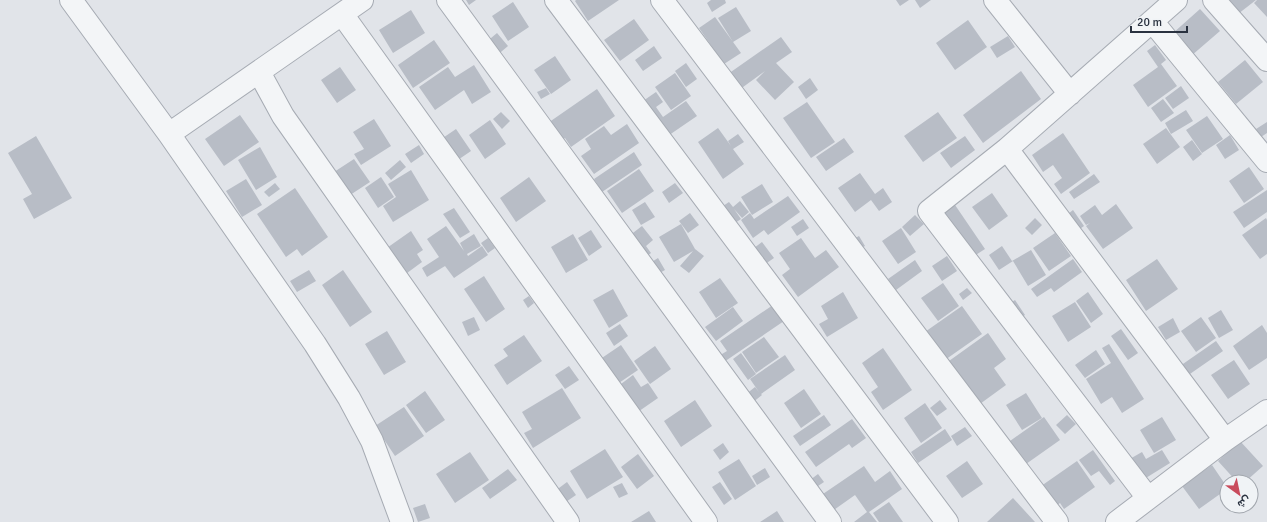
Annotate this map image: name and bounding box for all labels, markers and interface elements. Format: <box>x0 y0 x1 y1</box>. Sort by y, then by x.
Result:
scale bar <box>1131 8 1187 34</box>
text: 20 m <box>1137 15 1162 30</box>
north arrow <box>1219 474 1259 514</box>
text: ش <box>1235 493 1253 511</box>

